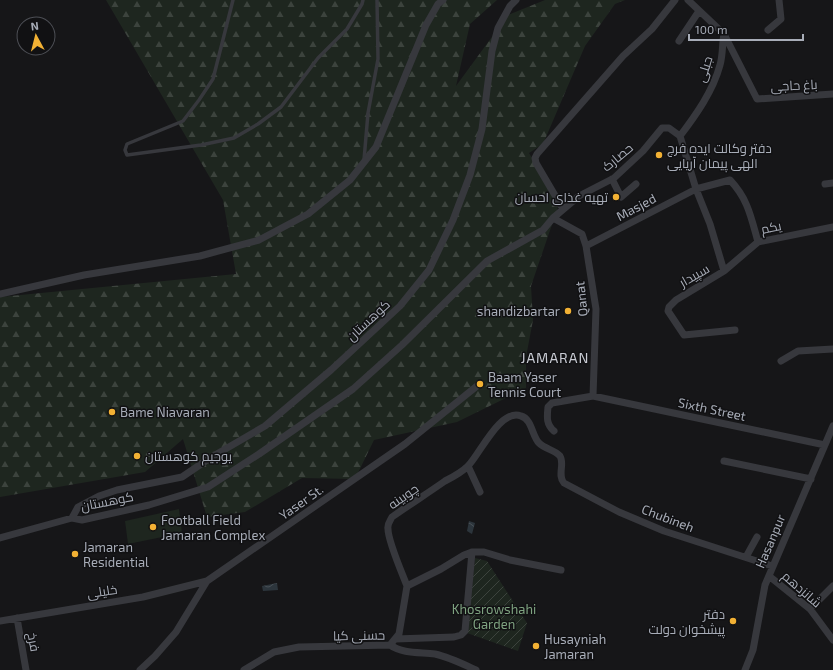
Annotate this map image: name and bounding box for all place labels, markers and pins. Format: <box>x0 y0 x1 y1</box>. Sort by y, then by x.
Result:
place label: دفتر وکالت ایده فرج الهی پیمان آریایی <box>667 140 772 173</box>
marker: دفتر وکالت ایده فرج الهی پیمان آریایی <box>654 150 664 160</box>
place label: تهیه غذای احسان <box>515 189 609 205</box>
marker: تهیه غذای احسان <box>611 192 621 202</box>
place label: shandizbartar <box>477 303 560 319</box>
marker: shandizbartar <box>563 306 573 316</box>
place label: Baam Yaser Tennis Court <box>488 369 561 400</box>
marker: Baam Yaser Tennis Court <box>475 379 485 389</box>
place label: Bame Niavaran <box>120 404 210 420</box>
marker: Bame Niavaran <box>107 407 117 417</box>
place label: یوجیم کوهستان <box>145 448 232 466</box>
marker: یوجیم کوهستان <box>132 451 142 461</box>
place label: Football Field Jamaran Complex <box>161 512 265 543</box>
marker: Football Field Jamaran Complex <box>148 522 158 532</box>
place label: Jamaran Residential <box>83 539 149 570</box>
marker: Jamaran Residential <box>70 549 80 559</box>
place label: دفتر پیشخوان دولت <box>649 606 726 639</box>
marker: دفتر پیشخوان دولت <box>728 616 738 626</box>
place label: Husayniah Jamaran <box>544 631 606 662</box>
marker: Husayniah Jamaran <box>531 641 541 651</box>

